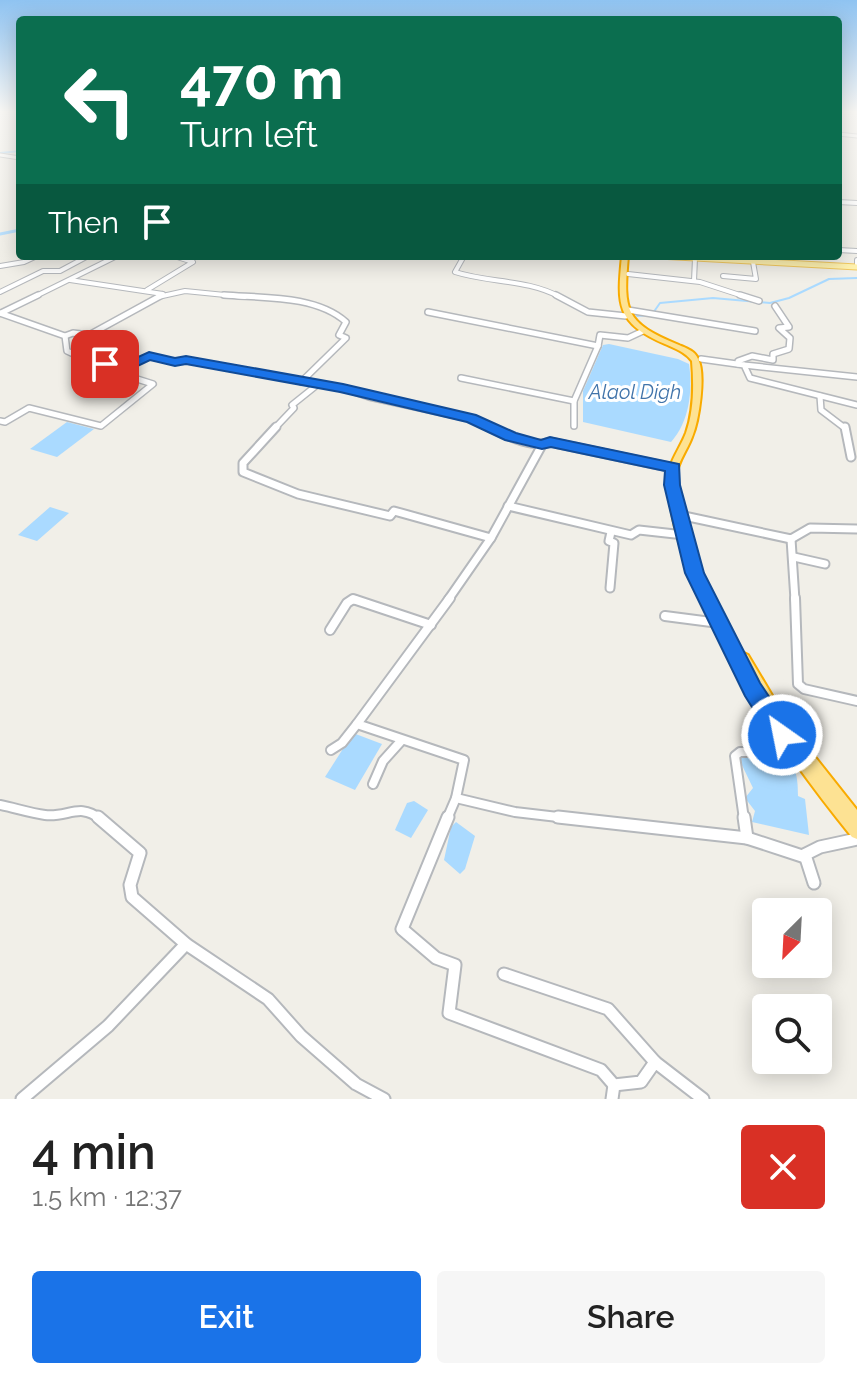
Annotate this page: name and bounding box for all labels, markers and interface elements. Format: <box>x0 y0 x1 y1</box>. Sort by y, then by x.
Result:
text: 470 m <box>180 46 343 112</box>
icon: left <box>48 48 152 152</box>
text: Turn left <box>180 113 318 155</box>
icon: arrive <box>135 200 179 244</box>
text: Then <box>48 205 119 240</box>
pin <box>71 330 139 398</box>
icon: arrive <box>83 342 127 386</box>
water label: Alaol Digh <box>588 380 681 404</box>
position arrow <box>740 693 824 777</box>
north arrow <box>752 898 832 978</box>
map controls <box>752 898 832 1074</box>
button: search <box>752 994 832 1074</box>
text: 4 min <box>32 1124 156 1180</box>
button: close <box>741 1125 825 1209</box>
text: 1.5 km · 12:37 <box>32 1182 182 1212</box>
button: Exit <box>32 1271 421 1363</box>
button: Share <box>437 1271 825 1363</box>

